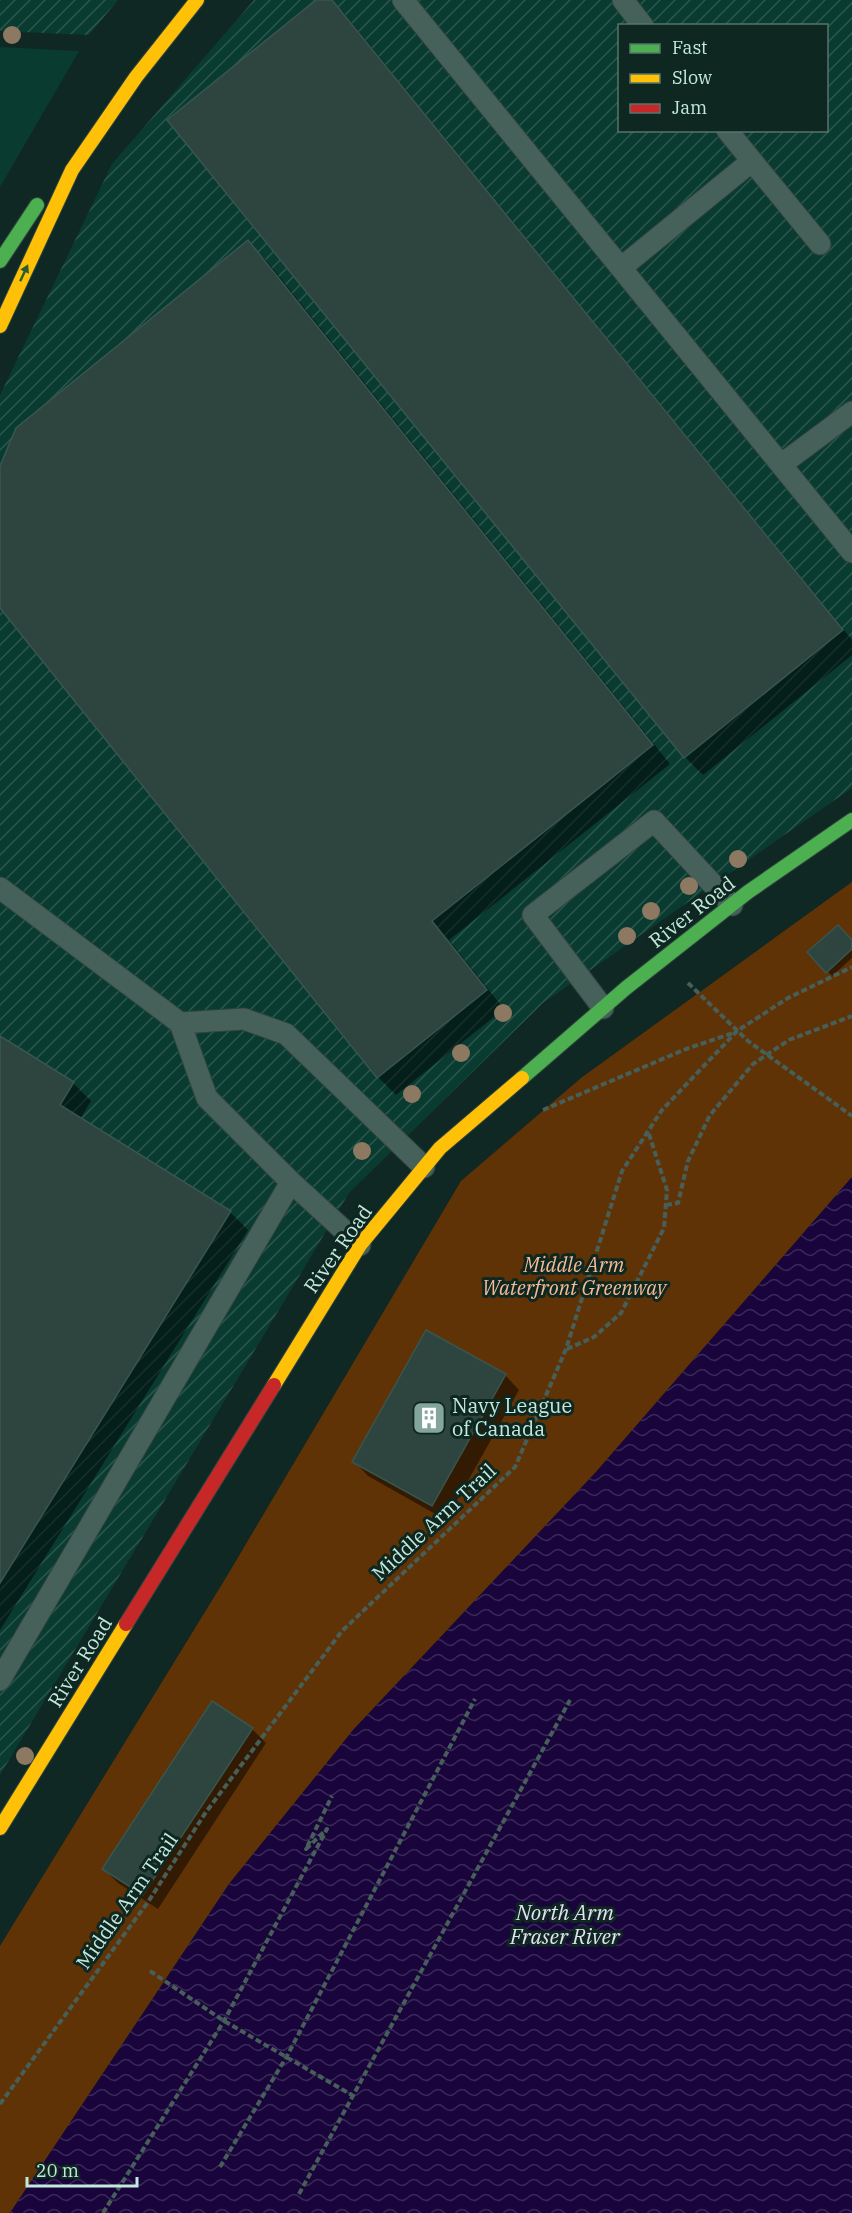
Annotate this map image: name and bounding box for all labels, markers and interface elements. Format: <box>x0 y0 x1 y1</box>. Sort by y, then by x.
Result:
legend <box>618 24 828 132</box>
text: Fast <box>672 36 707 59</box>
text: Slow <box>672 66 712 89</box>
text: Jam <box>672 96 707 119</box>
one-way arrow <box>19 264 28 281</box>
street label: River Road <box>643 870 740 954</box>
street label: River Road <box>297 1199 378 1298</box>
park label: Middle Arm Waterfront Greenway <box>482 1251 668 1301</box>
place label: Navy League of Canada <box>452 1392 572 1442</box>
building icon: Navy League of Canada <box>411 1400 447 1436</box>
street label: Middle Arm Trail <box>366 1457 502 1586</box>
street label: River Road <box>41 1611 118 1712</box>
street label: Middle Arm Trail <box>69 1827 184 1974</box>
water label: North Arm Fraser River <box>509 1898 621 1950</box>
scale bar <box>27 2150 136 2188</box>
text: 20 m <box>36 2159 79 2182</box>

